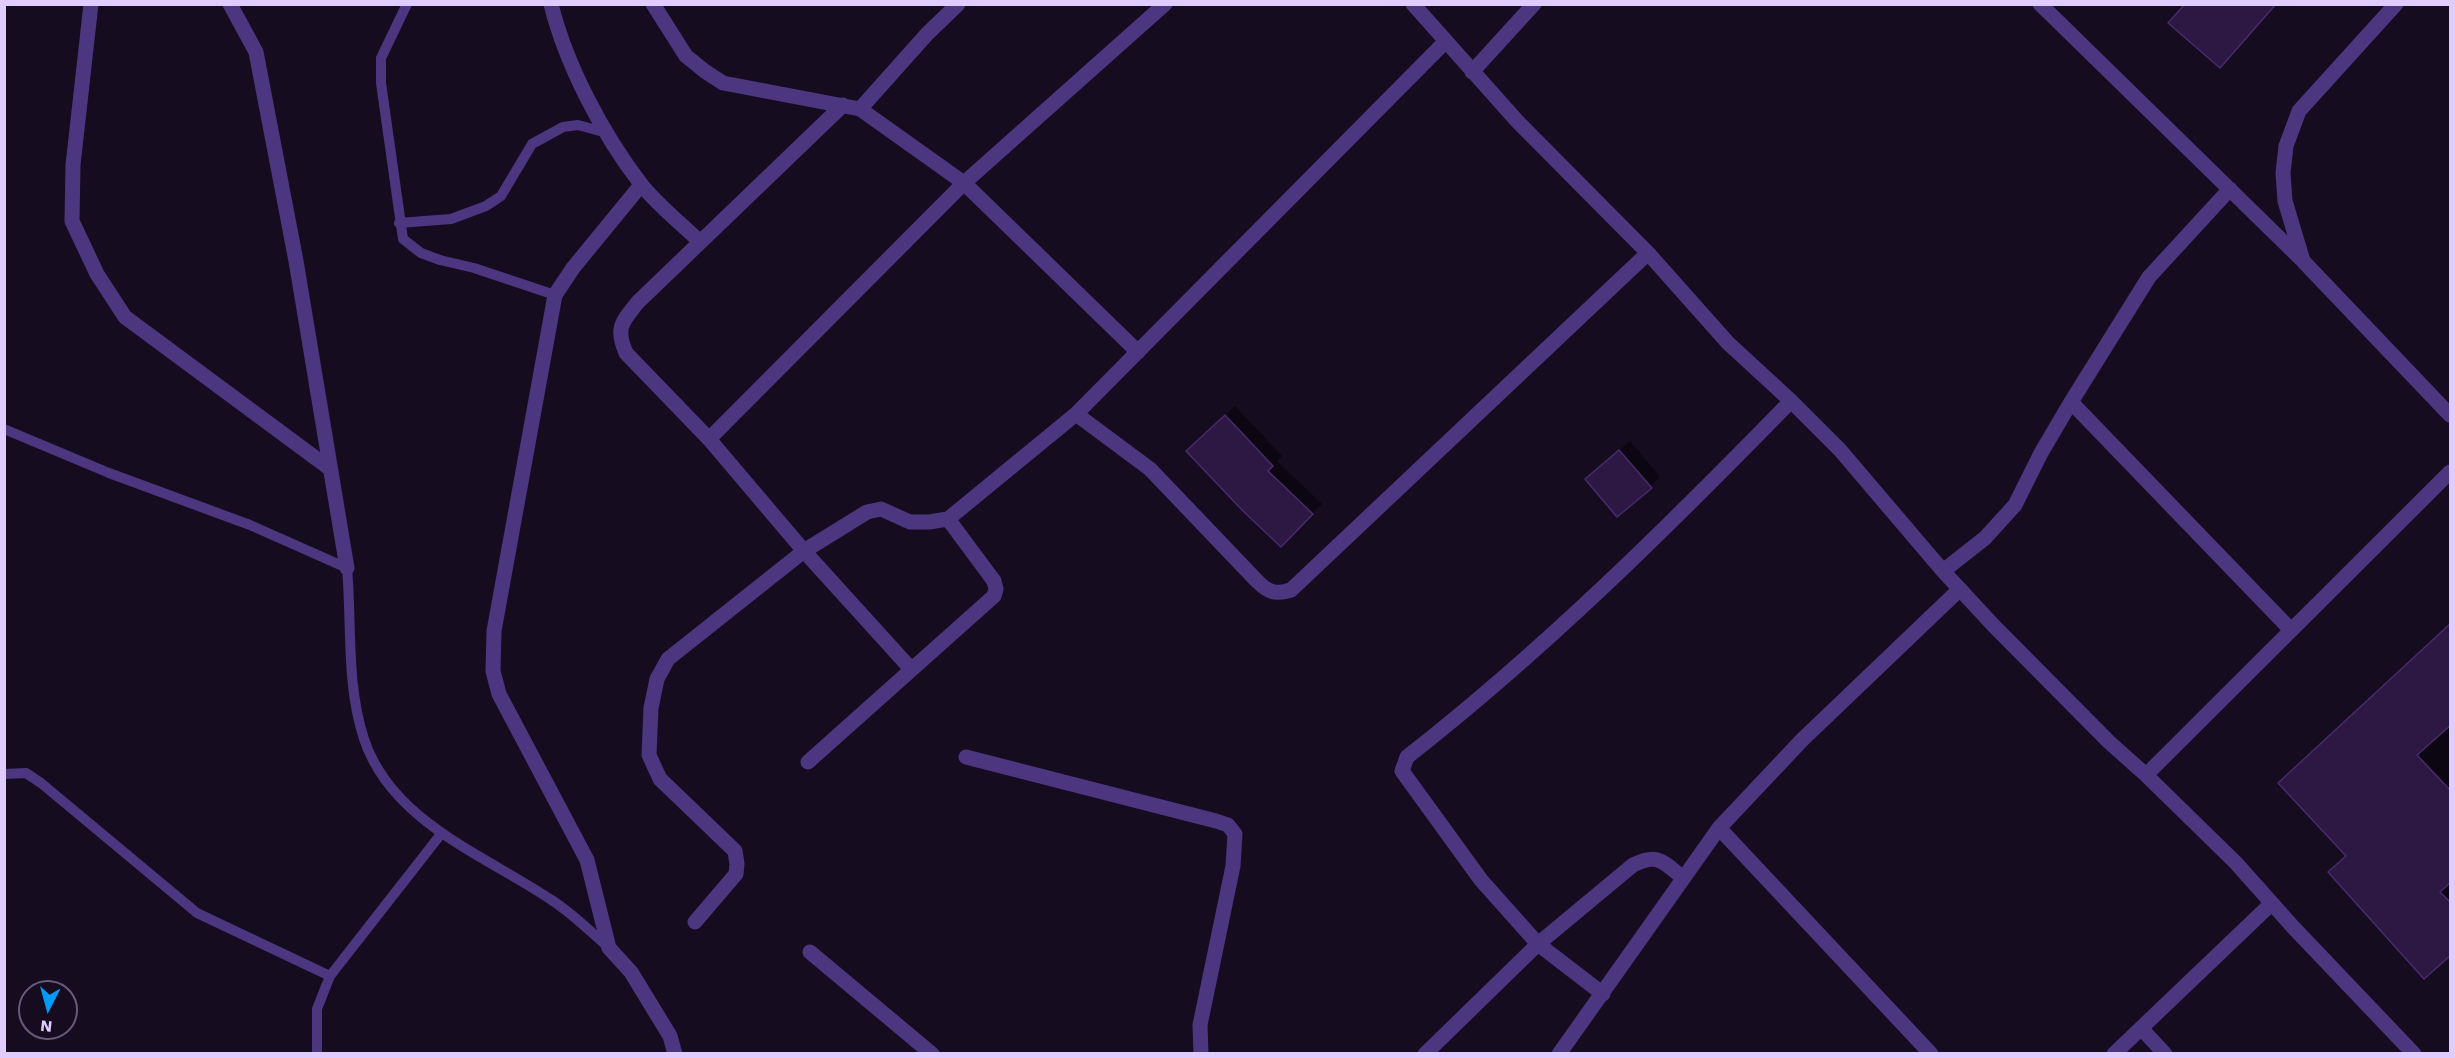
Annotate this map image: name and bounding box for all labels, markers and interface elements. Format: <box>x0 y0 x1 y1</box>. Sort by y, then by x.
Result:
north arrow <box>18 980 78 1040</box>
text: N <box>39 1016 53 1036</box>

